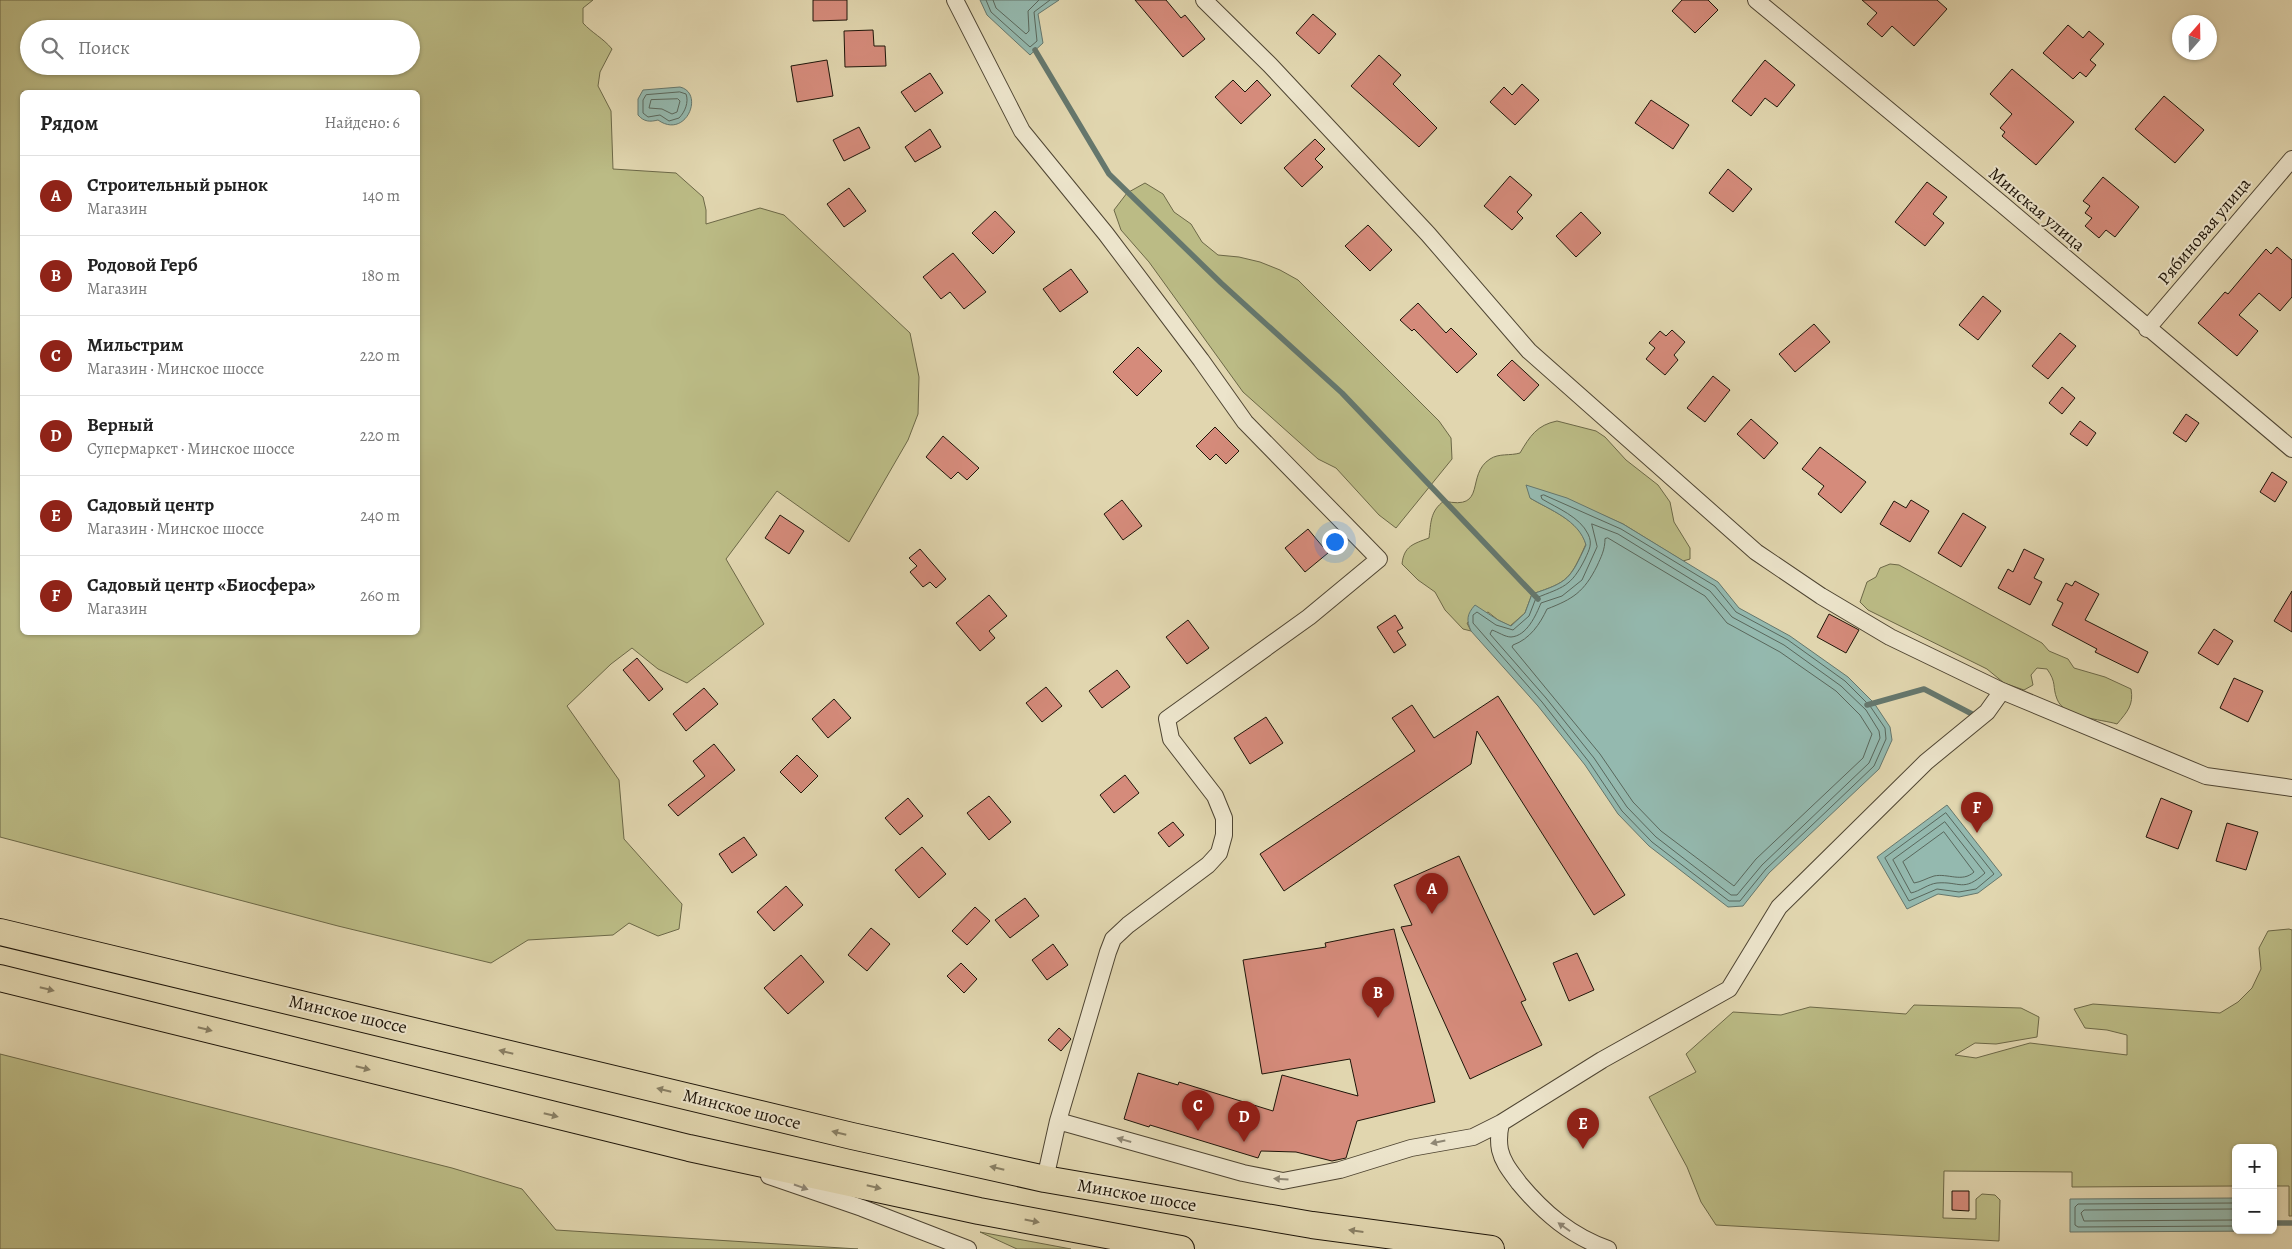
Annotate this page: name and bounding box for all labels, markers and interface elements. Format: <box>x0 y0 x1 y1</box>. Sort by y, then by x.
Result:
north arrow <box>2172 15 2217 60</box>
search box <box>20 20 420 75</box>
icon: search <box>38 34 66 62</box>
text: Поиск <box>78 35 130 61</box>
text: Рядом <box>40 109 98 137</box>
text: Найдено: 6 <box>325 112 400 134</box>
street label: Минская улица <box>1984 161 2091 257</box>
text: Строительный рынок <box>87 172 268 198</box>
street label: Рябиновая улица <box>2152 172 2256 290</box>
text: A <box>51 185 61 207</box>
text: 140 m <box>362 185 400 207</box>
text: Магазин <box>87 198 147 220</box>
text: Родовой Герб <box>87 252 198 278</box>
text: B <box>51 265 61 287</box>
text: 180 m <box>362 265 400 287</box>
text: Магазин <box>87 278 147 300</box>
text: Мильстрим <box>87 332 184 358</box>
text: C <box>51 345 61 367</box>
text: 220 m <box>360 345 400 367</box>
text: Магазин · Минское шоссе <box>87 358 264 380</box>
text: Верный <box>87 412 154 438</box>
text: D <box>50 425 62 447</box>
text: 220 m <box>360 425 400 447</box>
text: Супермаркет · Минское шоссе <box>87 438 295 460</box>
text: Садовый центр <box>87 492 214 518</box>
text: E <box>51 505 61 527</box>
text: 240 m <box>360 505 400 527</box>
text: Магазин · Минское шоссе <box>87 518 264 540</box>
your location <box>1322 529 1348 555</box>
text: Садовый центр «Биосфера» <box>87 572 316 598</box>
text: F <box>52 585 60 607</box>
text: 260 m <box>360 585 400 607</box>
text: Магазин <box>87 598 147 620</box>
pin: F <box>1961 792 1993 833</box>
pin: A <box>1416 873 1448 914</box>
pin: B <box>1362 977 1394 1018</box>
one-way arrow <box>40 985 55 993</box>
street label: Минское шоссе <box>286 989 410 1039</box>
one-way arrow <box>198 1025 213 1033</box>
one-way arrow <box>498 1048 513 1056</box>
one-way arrow <box>355 1064 370 1072</box>
street label: Минское шоссе <box>680 1083 804 1135</box>
one-way arrow <box>656 1086 671 1094</box>
pin: C <box>1182 1090 1214 1131</box>
pin: D <box>1228 1101 1260 1142</box>
pin: E <box>1567 1108 1599 1149</box>
one-way arrow <box>544 1111 559 1119</box>
one-way arrow <box>831 1129 846 1137</box>
one-way arrow <box>1116 1135 1131 1143</box>
one-way arrow <box>1431 1138 1446 1146</box>
map controls <box>2232 1144 2277 1234</box>
button: + <box>2232 1144 2277 1189</box>
one-way arrow <box>990 1164 1005 1172</box>
street label: Минское шоссе <box>1075 1173 1199 1217</box>
one-way arrow <box>1273 1175 1289 1183</box>
one-way arrow <box>794 1183 809 1191</box>
one-way arrow <box>866 1183 881 1191</box>
button: − <box>2232 1189 2277 1234</box>
one-way arrow <box>1025 1218 1041 1226</box>
one-way arrow <box>1558 1222 1571 1232</box>
one-way arrow <box>1348 1227 1364 1235</box>

